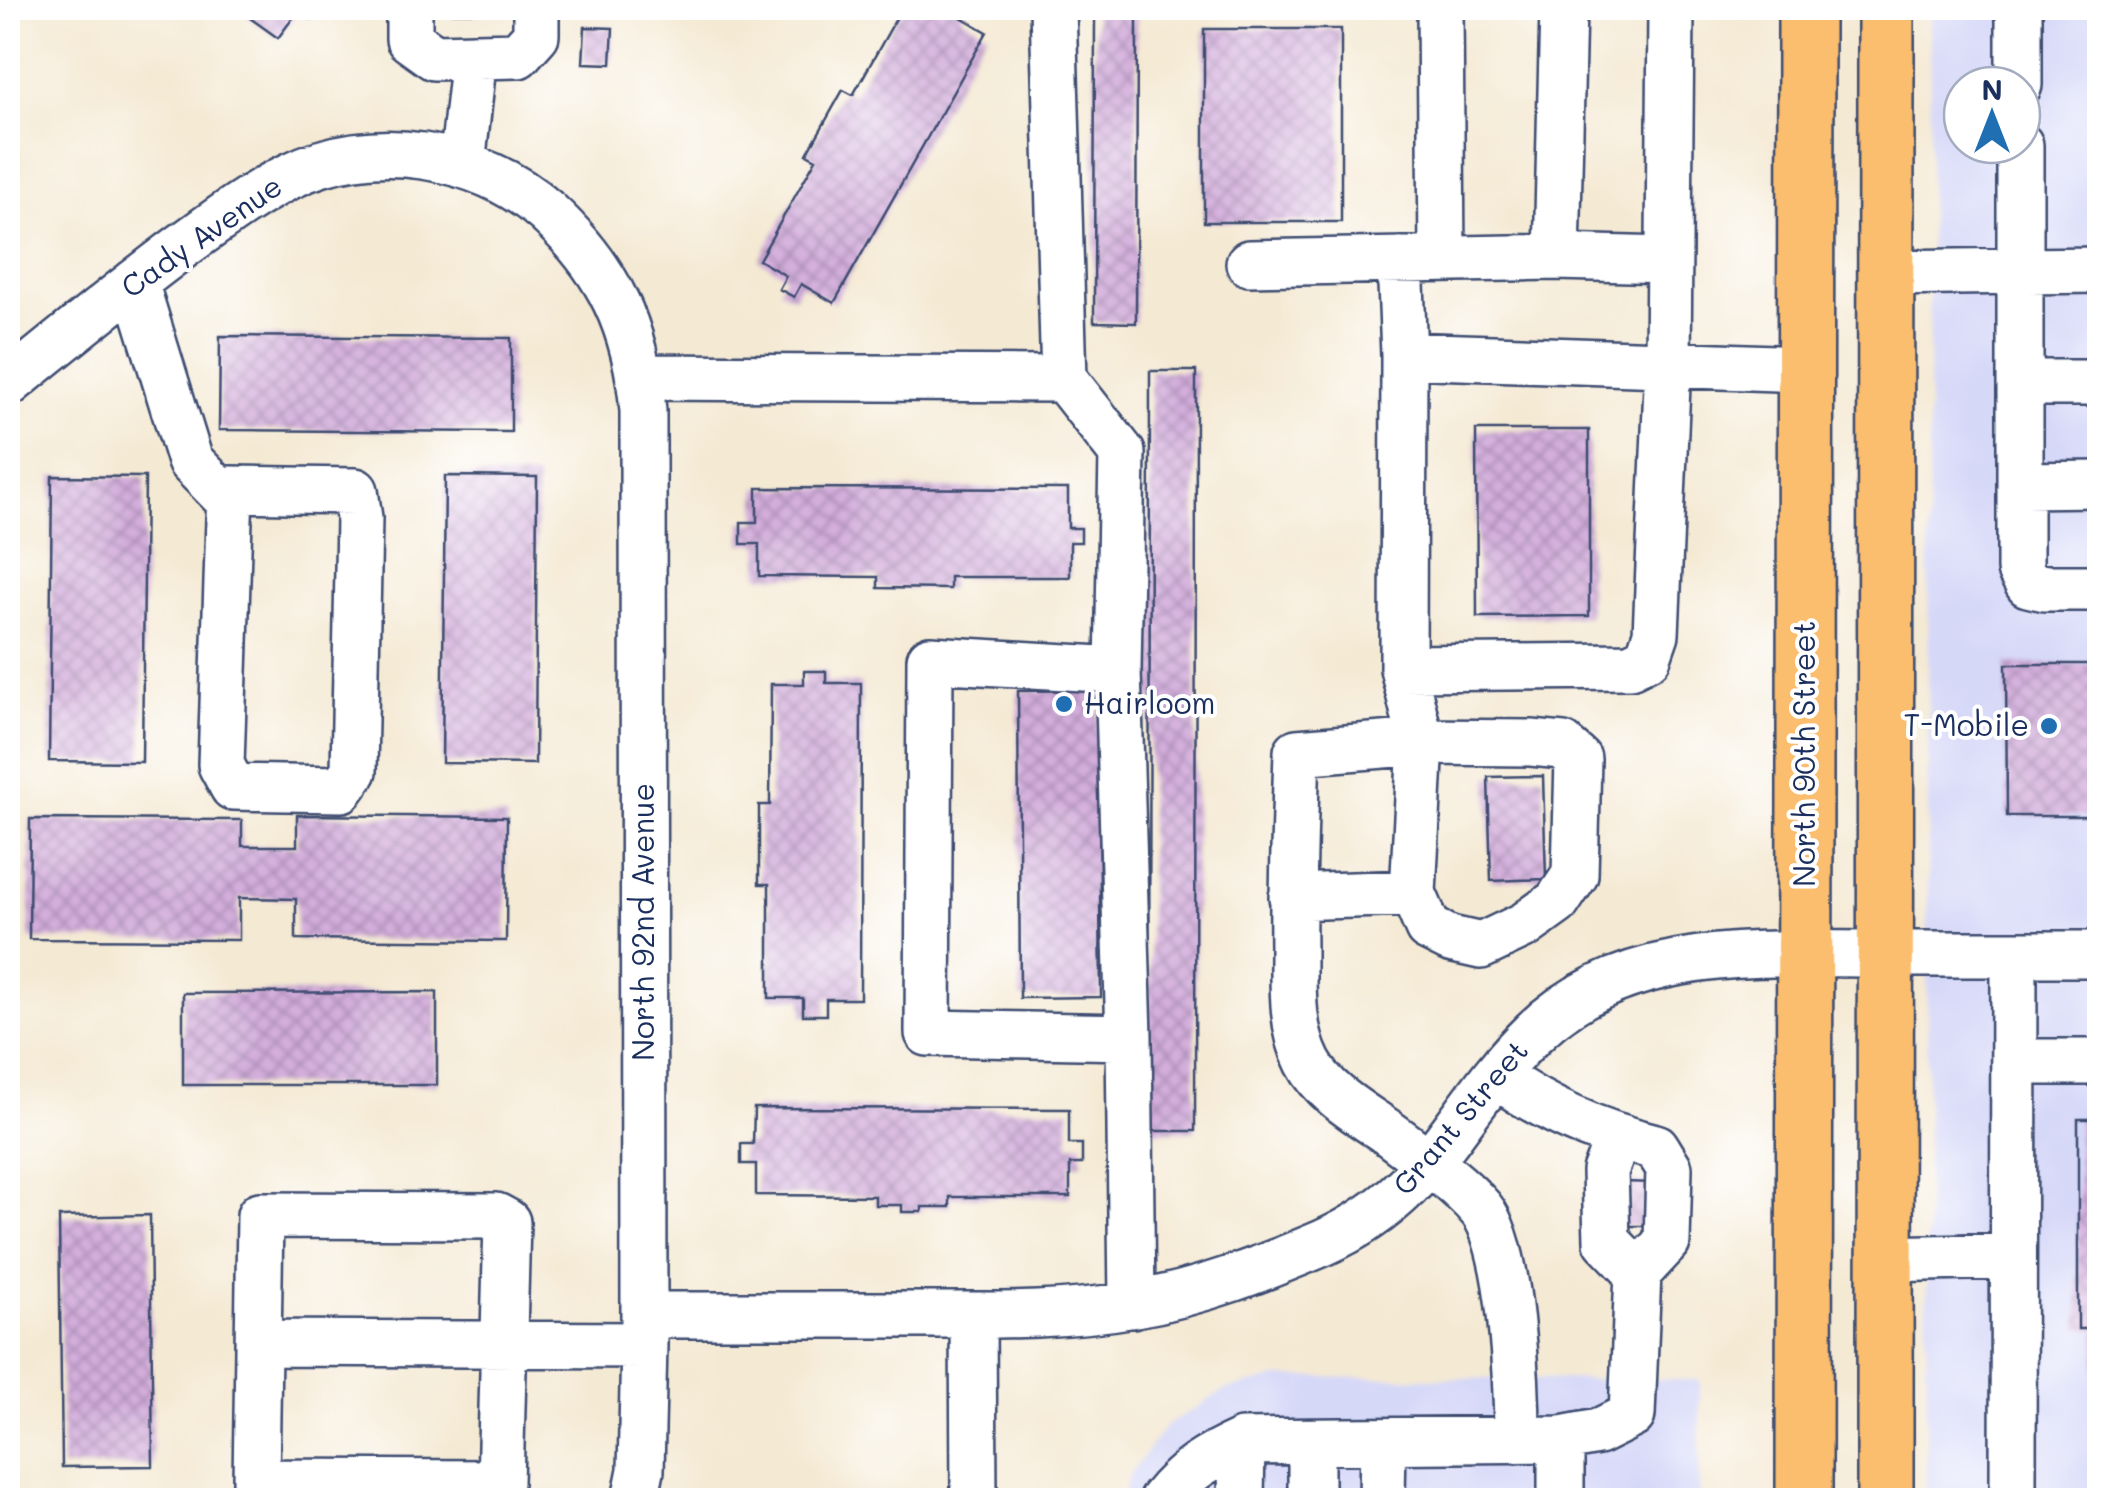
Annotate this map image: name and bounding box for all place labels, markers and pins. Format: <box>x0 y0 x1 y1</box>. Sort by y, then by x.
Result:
place label: Hairloom <box>1084 682 1215 722</box>
marker: Hairloom <box>1053 693 1075 715</box>
place label: T-Mobile <box>1904 704 2029 744</box>
marker: T-Mobile <box>2038 715 2060 737</box>

